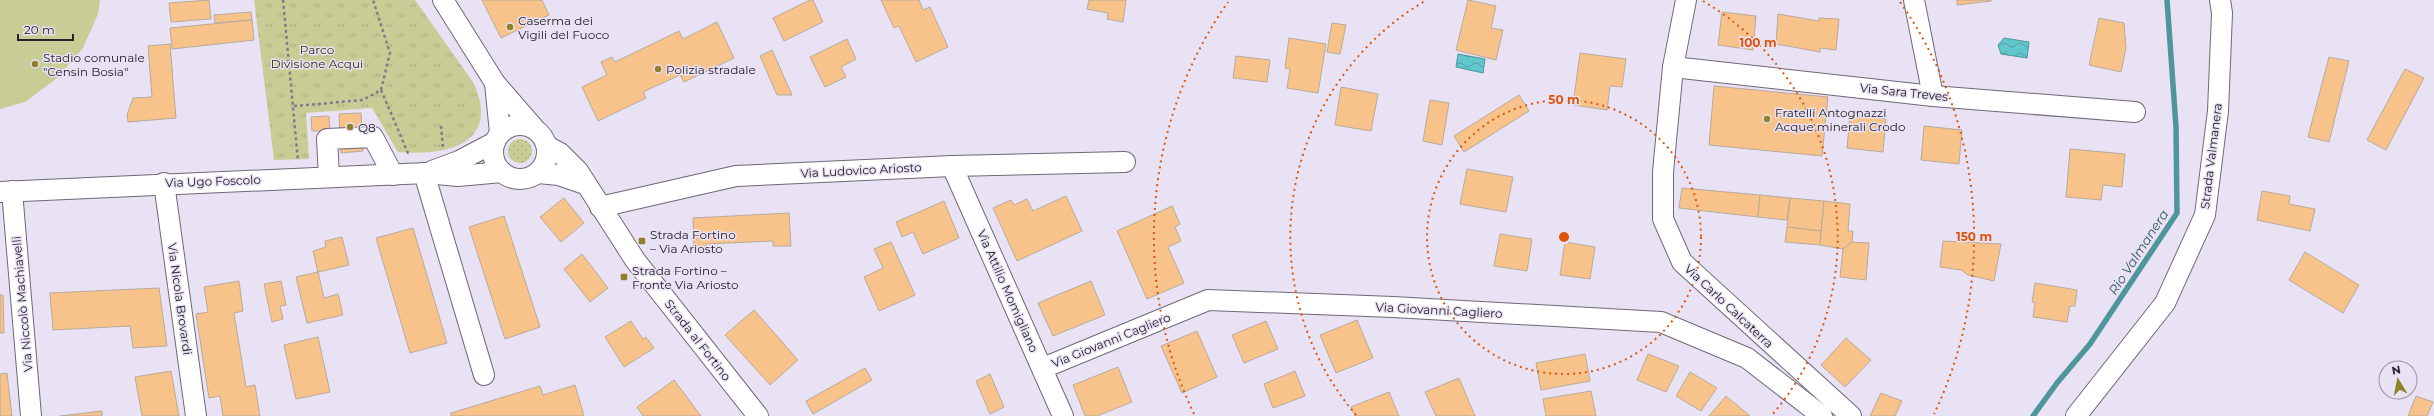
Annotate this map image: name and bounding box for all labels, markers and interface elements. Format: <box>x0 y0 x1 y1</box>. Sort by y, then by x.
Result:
place label: Caserma dei Vigili del Fuoco <box>518 13 609 42</box>
scale bar <box>18 16 73 42</box>
text: 20 m <box>24 22 55 37</box>
marker: Caserma dei Vigili del Fuoco <box>505 22 515 32</box>
text: 100 m <box>1740 35 1776 50</box>
park label: Parco Divisione Acqui <box>271 42 363 71</box>
place label: Stadio comunale "Censin Bosia" <box>43 50 145 79</box>
marker: Stadio comunale "Censin Bosia" <box>30 59 40 69</box>
place label: Polizia stradale <box>666 62 756 77</box>
marker: Polizia stradale <box>653 64 663 74</box>
street label: Via Sara Treves <box>1859 80 1949 104</box>
text: 50 m <box>1548 92 1580 107</box>
street label: Strada Valmanera <box>2197 102 2225 210</box>
place label: Fratelli Antognazzi Acque minerali Crodo <box>1775 105 1905 134</box>
marker: Fratelli Antognazzi Acque minerali Crodo <box>1762 114 1772 124</box>
place label: Q8 <box>358 120 376 135</box>
marker: Q8 <box>345 122 355 132</box>
street label: Via Ludovico Ariosto <box>800 159 922 181</box>
street label: Via Ugo Foscolo <box>165 172 261 190</box>
water label: Rio Valmanera <box>2105 206 2172 298</box>
place label: Strada Fortino – Via Ariosto <box>650 227 736 256</box>
street label: Via Attilio Momigliano <box>974 227 1042 355</box>
text: 150 m <box>1956 229 1992 244</box>
centre of rings <box>1557 230 1571 244</box>
street label: Via Niccolò Machiavelli <box>9 236 35 372</box>
marker: Strada Fortino – Via Ariosto <box>637 236 647 246</box>
street label: Via Nicola Brovardi <box>165 242 195 356</box>
street label: Via Carlo Calcaterra <box>1681 261 1777 351</box>
place label: Strada Fortino – Fronte Via Ariosto <box>632 263 739 292</box>
marker: Strada Fortino – Fronte Via Ariosto <box>619 272 629 282</box>
street label: Strada al Fortino <box>662 296 734 384</box>
street label: Via Giovanni Cagliero <box>1375 299 1503 321</box>
street label: Via Giovanni Cagliero <box>1049 309 1173 371</box>
north arrow <box>2378 360 2418 400</box>
text: N <box>2391 362 2402 378</box>

